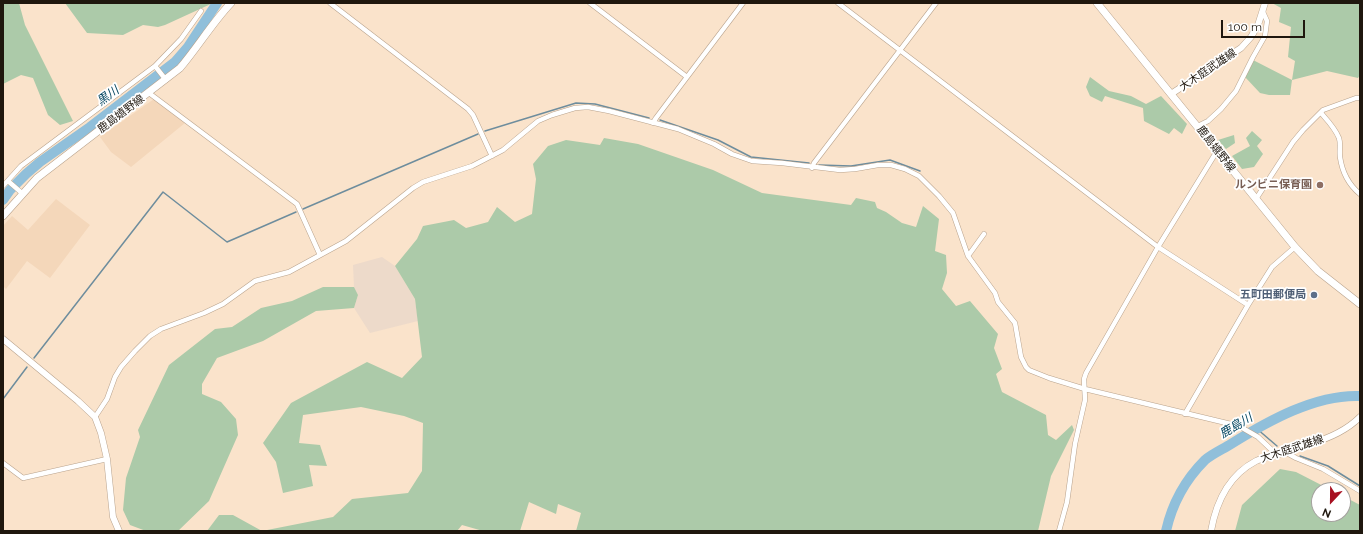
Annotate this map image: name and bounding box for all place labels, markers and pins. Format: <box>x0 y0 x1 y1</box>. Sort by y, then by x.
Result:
place label: ルンビニ保育園 <box>1235 178 1312 192</box>
marker: ルンビニ保育園 <box>1315 180 1325 190</box>
place label: 五町田郵便局 <box>1240 288 1306 302</box>
marker: 五町田郵便局 <box>1309 290 1319 300</box>

